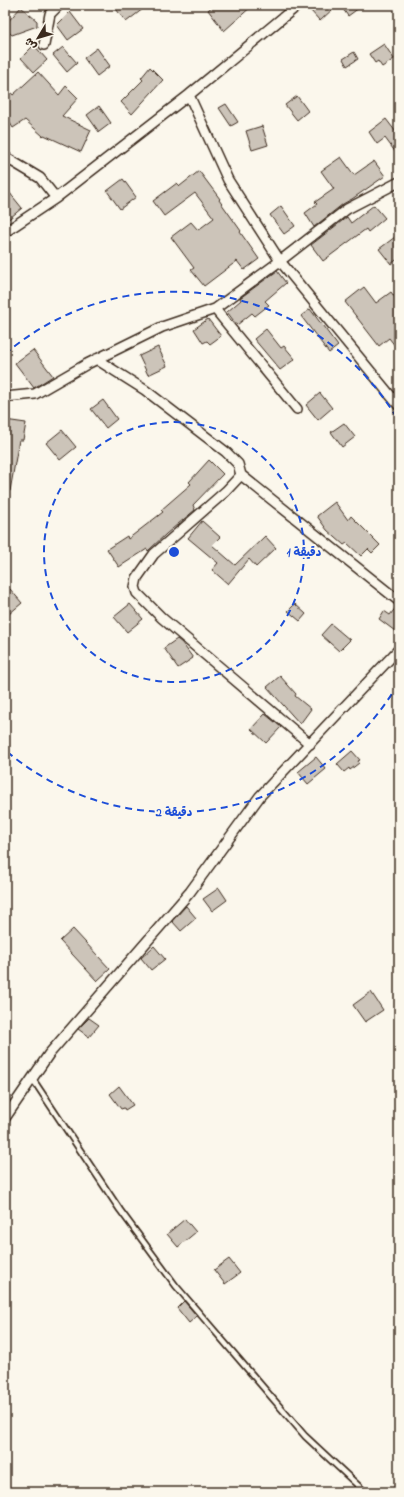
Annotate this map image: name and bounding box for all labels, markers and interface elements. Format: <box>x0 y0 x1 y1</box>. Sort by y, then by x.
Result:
north arrow <box>18 18 58 58</box>
text: ش <box>21 34 41 53</box>
text: 1 دقيقة <box>287 544 322 562</box>
centre of rings <box>167 545 181 559</box>
text: 2 دقيقة <box>155 804 193 822</box>

